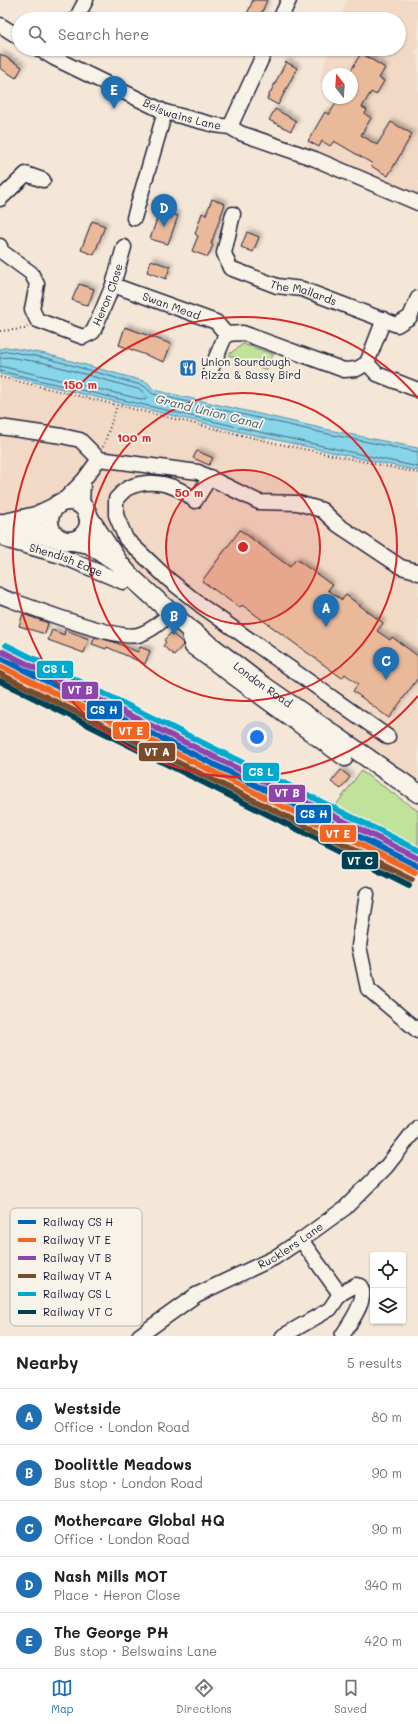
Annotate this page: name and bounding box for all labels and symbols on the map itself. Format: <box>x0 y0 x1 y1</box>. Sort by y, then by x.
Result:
north arrow <box>322 68 358 104</box>
pin: E <box>101 76 127 109</box>
street label: Belswains Lane <box>141 95 222 133</box>
pin: D <box>151 194 177 227</box>
street label: Heron Close <box>89 261 126 328</box>
street label: The Mallards <box>268 276 339 309</box>
street label: Swan Mead <box>140 288 203 323</box>
place label: Union Sourdough Pizza & Sassy Bird <box>201 354 301 382</box>
restaurant icon: Union Sourdough Pizza & Sassy Bird <box>178 358 198 378</box>
text: 150 m <box>63 376 97 392</box>
water label: Grand Union Canal <box>154 390 264 432</box>
text: 100 m <box>117 429 151 445</box>
text: 50 m <box>175 484 203 500</box>
street label: Shendish Edge <box>28 539 105 580</box>
centre of rings <box>236 540 250 554</box>
pin: A <box>313 594 339 627</box>
pin: B <box>161 602 187 635</box>
pin: C <box>373 647 399 680</box>
street label: London Road <box>231 658 295 710</box>
line badge: CS L <box>36 660 74 679</box>
text: CS L <box>42 661 68 676</box>
line badge: VT B <box>61 681 99 700</box>
text: VT B <box>67 682 93 697</box>
line badge: CS H <box>86 700 123 720</box>
text: CS H <box>90 702 118 717</box>
line badge: VT E <box>112 721 150 740</box>
text: VT E <box>119 723 143 738</box>
your location <box>247 727 267 747</box>
line badge: VT A <box>138 742 176 762</box>
text: VT A <box>144 744 170 759</box>
line badge: CS L <box>242 762 280 782</box>
text: CS L <box>248 764 274 779</box>
line badge: VT B <box>268 784 306 803</box>
text: VT B <box>274 785 300 800</box>
line badge: CS H <box>295 804 332 824</box>
text: CS H <box>300 806 328 821</box>
line badge: VT E <box>319 824 357 843</box>
text: VT E <box>326 826 350 841</box>
line badge: VT C <box>341 851 379 870</box>
text: VT C <box>347 853 373 868</box>
legend <box>10 1208 142 1326</box>
text: Railway CS H <box>43 1214 113 1229</box>
street label: Rucklers Lane <box>255 1218 326 1272</box>
text: Railway VT E <box>43 1232 111 1247</box>
text: Railway VT B <box>43 1250 111 1265</box>
text: Railway VT A <box>43 1268 112 1283</box>
text: Railway CS L <box>43 1286 111 1301</box>
text: Railway VT C <box>43 1304 112 1319</box>

